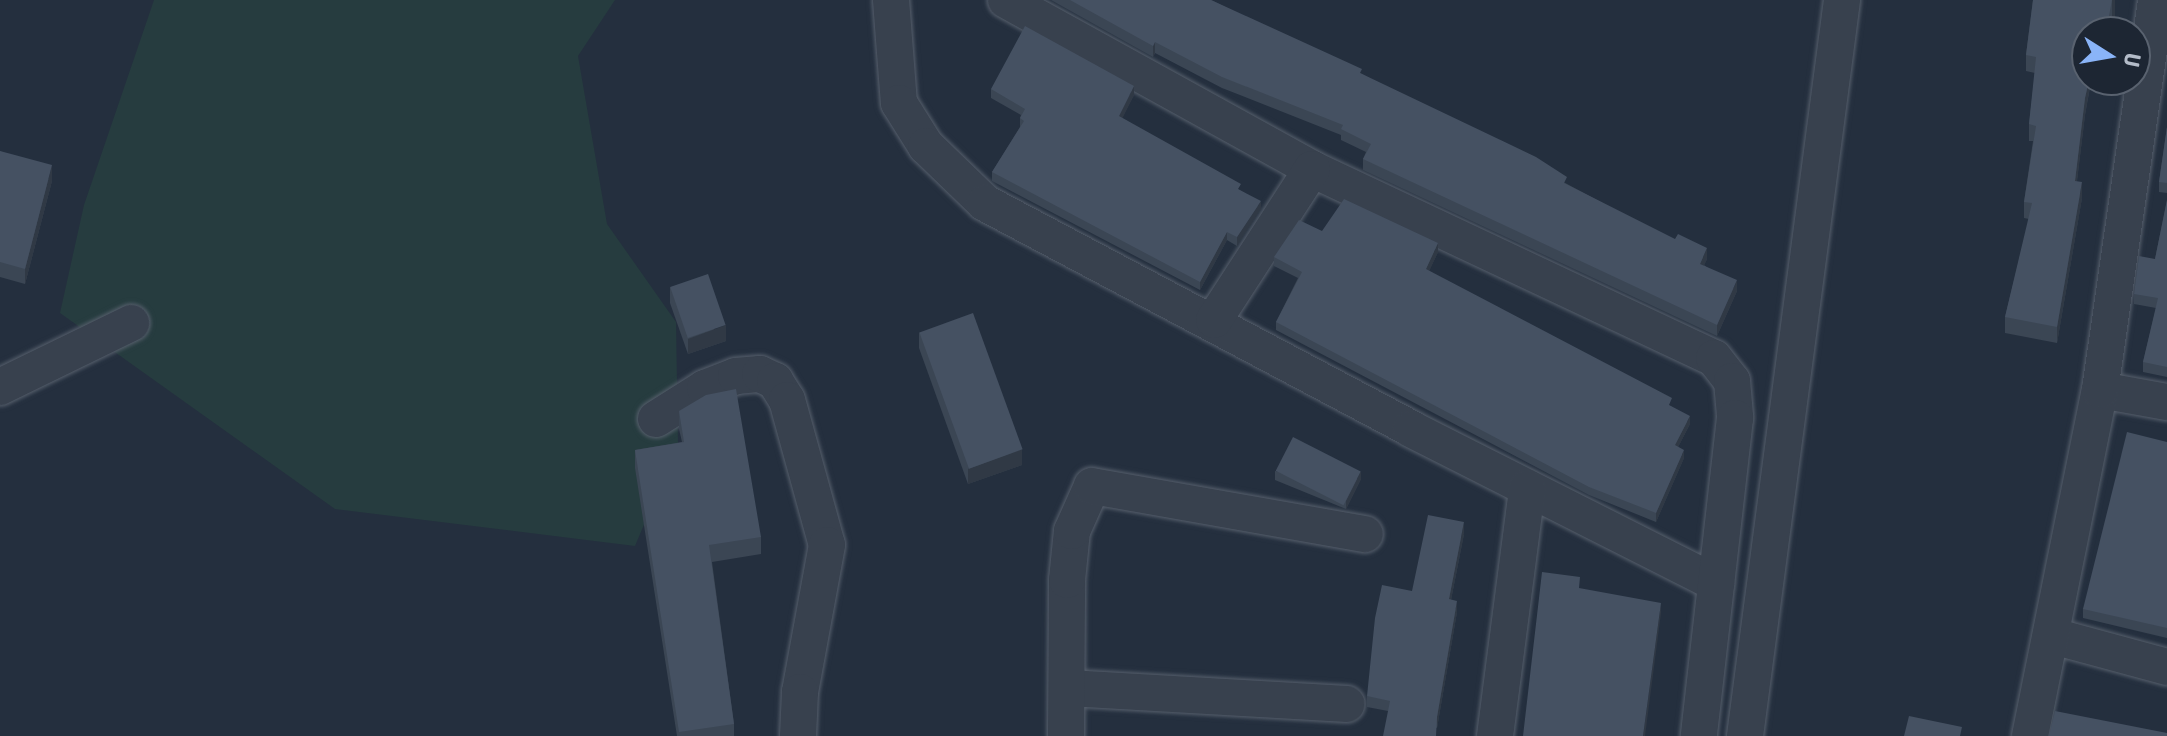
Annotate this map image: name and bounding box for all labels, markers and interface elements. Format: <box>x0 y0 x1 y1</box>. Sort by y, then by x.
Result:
north arrow <box>2071 16 2151 96</box>
text: U <box>2119 51 2147 69</box>

